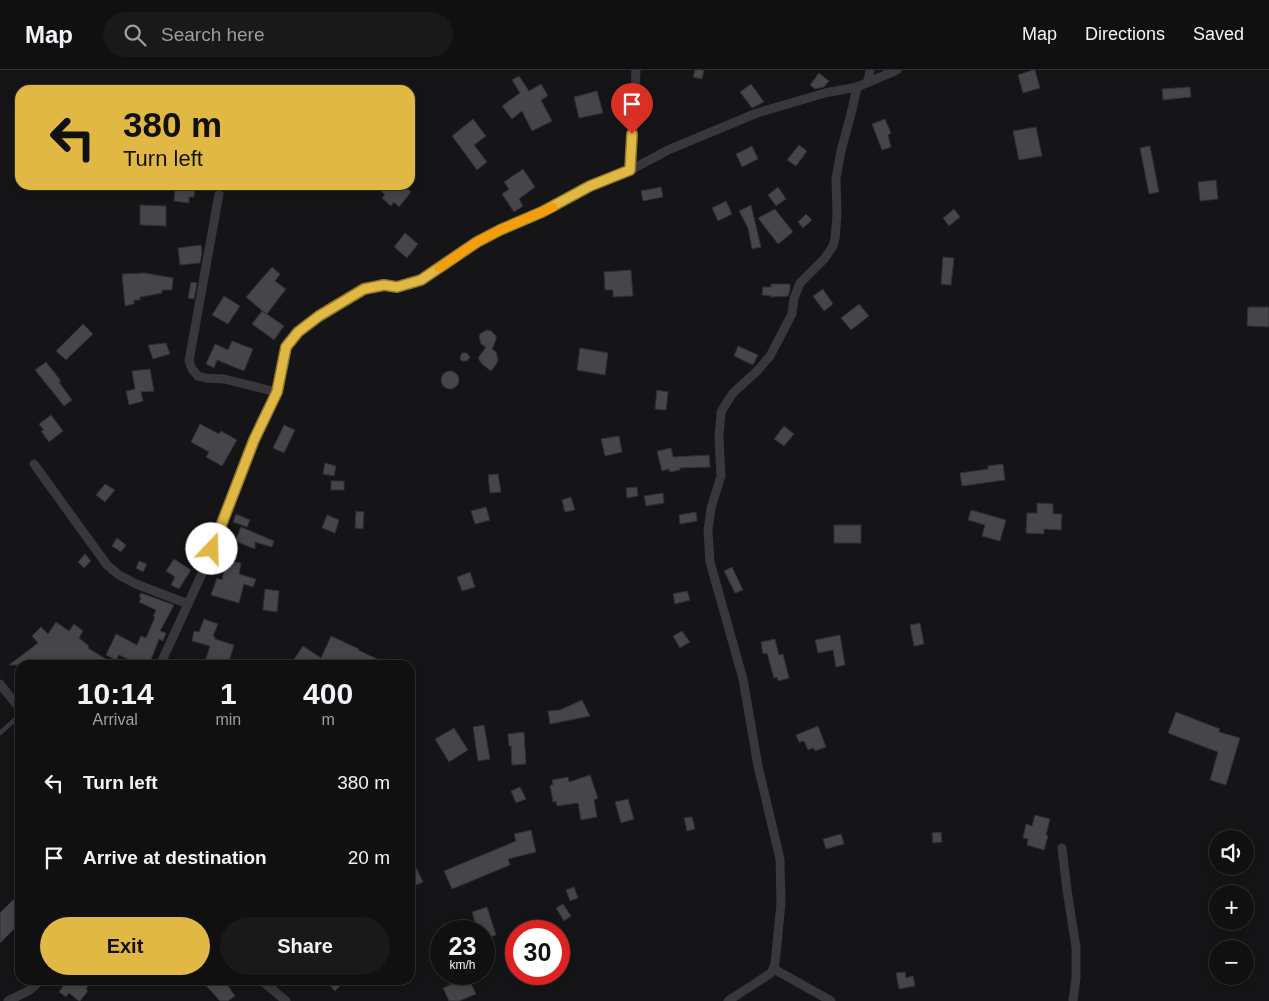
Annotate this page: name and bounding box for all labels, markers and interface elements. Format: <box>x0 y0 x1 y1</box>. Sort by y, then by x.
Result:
search box <box>103 12 453 57</box>
text: Map <box>25 21 73 48</box>
icon: search <box>121 21 149 49</box>
text: Search here <box>161 24 265 45</box>
text: Map <box>1022 24 1057 44</box>
text: Directions <box>1085 24 1165 44</box>
text: Saved <box>1193 24 1244 44</box>
pin <box>611 83 653 134</box>
icon: arrive <box>618 90 646 118</box>
icon: left <box>40 105 105 170</box>
text: 380 m <box>123 105 222 144</box>
text: Turn left <box>123 146 203 171</box>
position arrow <box>185 522 237 574</box>
text: 10:14 <box>77 677 154 710</box>
text: 1 <box>220 677 237 710</box>
text: 400 <box>303 677 353 710</box>
text: Arrival <box>93 711 138 728</box>
text: min <box>215 711 241 728</box>
text: m <box>321 711 335 728</box>
icon: left <box>40 769 68 797</box>
text: Turn left <box>83 772 158 793</box>
text: 380 m <box>337 772 390 793</box>
map controls <box>1209 830 1254 985</box>
button: sound <box>1209 830 1254 875</box>
icon: arrive <box>40 844 68 872</box>
text: Arrive at destination <box>83 847 267 868</box>
text: 20 m <box>348 847 390 868</box>
button: + <box>1209 885 1254 930</box>
button: Exit <box>40 917 210 975</box>
button: Share <box>220 917 390 975</box>
speed limit sign: 30 <box>505 920 570 985</box>
text: 23 <box>449 932 476 960</box>
button: − <box>1209 940 1254 985</box>
text: km/h <box>449 958 476 972</box>

